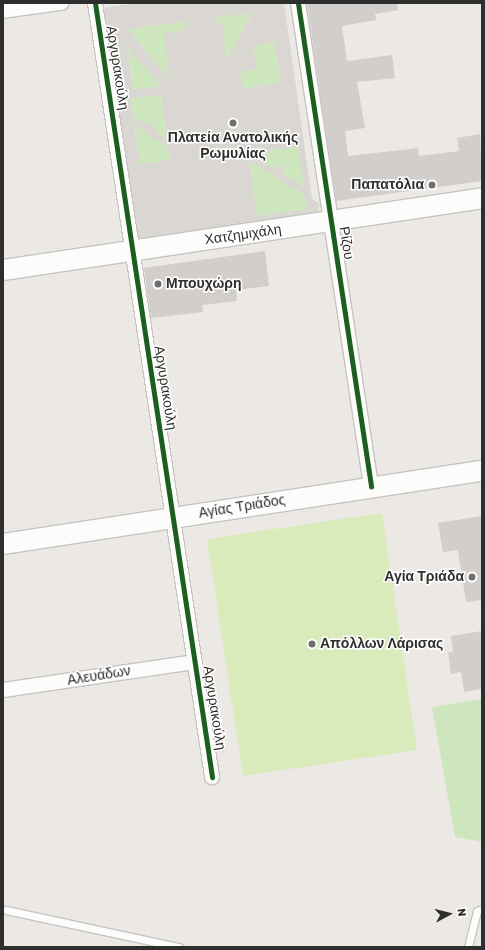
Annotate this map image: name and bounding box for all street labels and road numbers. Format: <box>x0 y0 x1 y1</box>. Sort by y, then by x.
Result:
street label: Αργυρακούλη <box>102 25 132 111</box>
street label: Χατζημιχάλη <box>203 221 283 249</box>
street label: Ρίζου <box>335 225 357 261</box>
street label: Αργυρακούλη <box>150 345 180 431</box>
street label: Αγίας Τριάδος <box>197 492 287 522</box>
street label: Αλευάδων <box>66 663 132 689</box>
street label: Αργυρακούλη <box>199 665 229 751</box>

